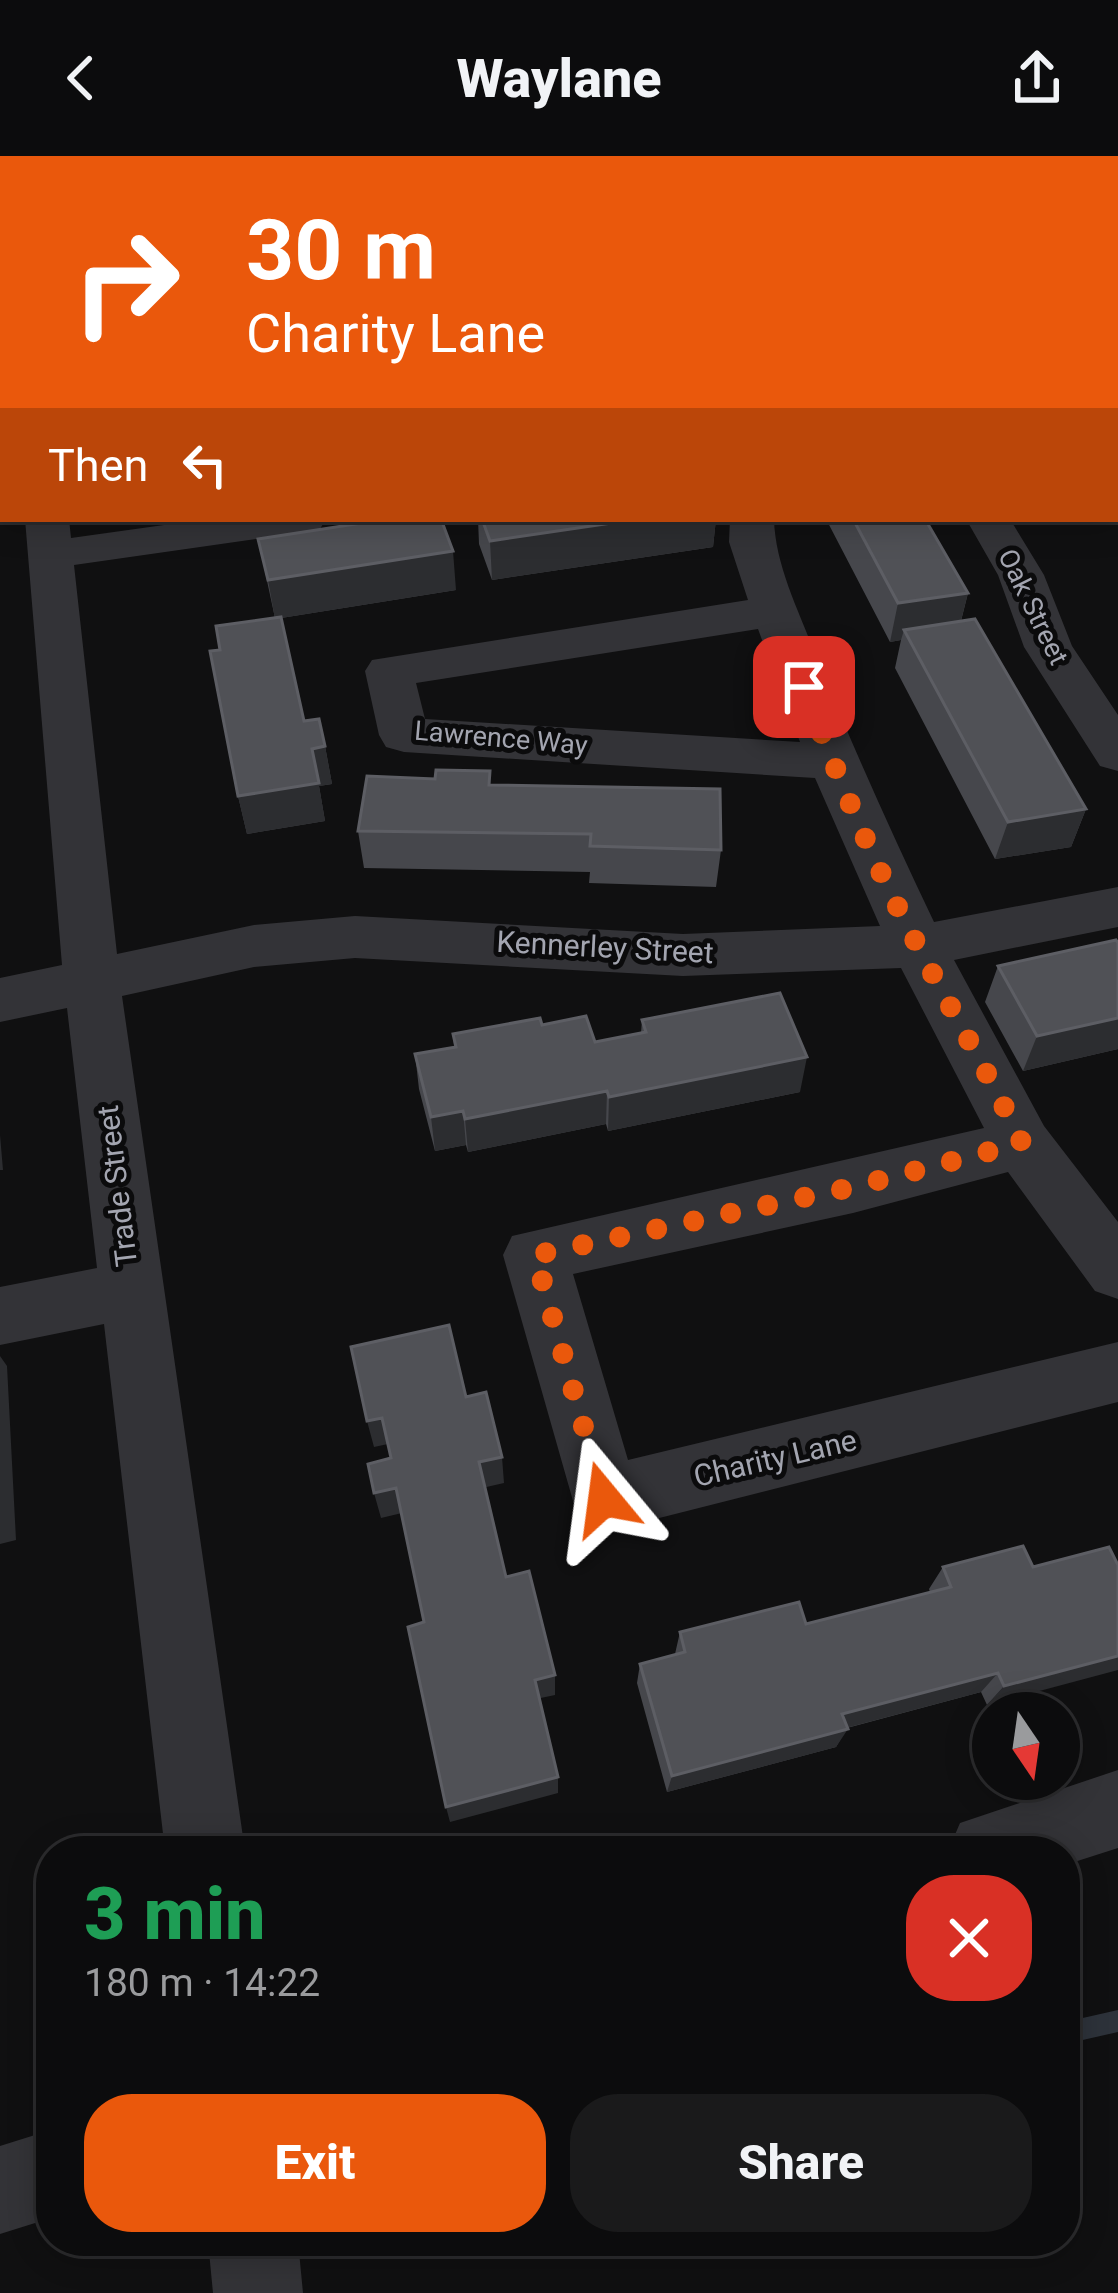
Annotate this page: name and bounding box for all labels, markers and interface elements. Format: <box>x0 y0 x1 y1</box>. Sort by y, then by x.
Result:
icon: back <box>48 45 114 111</box>
icon: share <box>1004 45 1070 111</box>
text: Waylane <box>456 47 662 110</box>
text: 30 m <box>246 201 436 300</box>
icon: right <box>48 204 204 360</box>
text: Charity Lane <box>246 302 545 365</box>
icon: left <box>172 432 238 498</box>
text: Then <box>48 439 148 492</box>
street label: Oak Street <box>991 544 1075 670</box>
pin <box>753 636 855 738</box>
icon: arrive <box>771 654 837 720</box>
street label: Lawrence Way <box>413 714 589 762</box>
street label: Kennerley Street <box>496 924 714 970</box>
street label: Trade Street <box>90 1103 144 1269</box>
street label: Charity Lane <box>690 1422 860 1494</box>
position arrow <box>541 1436 667 1562</box>
north arrow <box>972 1692 1080 1800</box>
map controls <box>972 1692 1080 1800</box>
text: 3 min <box>84 1872 266 1957</box>
button: close <box>906 1875 1032 2001</box>
text: 180 m · 14:22 <box>84 1960 320 2006</box>
button: Exit <box>84 2094 546 2232</box>
button: Share <box>570 2094 1032 2232</box>

